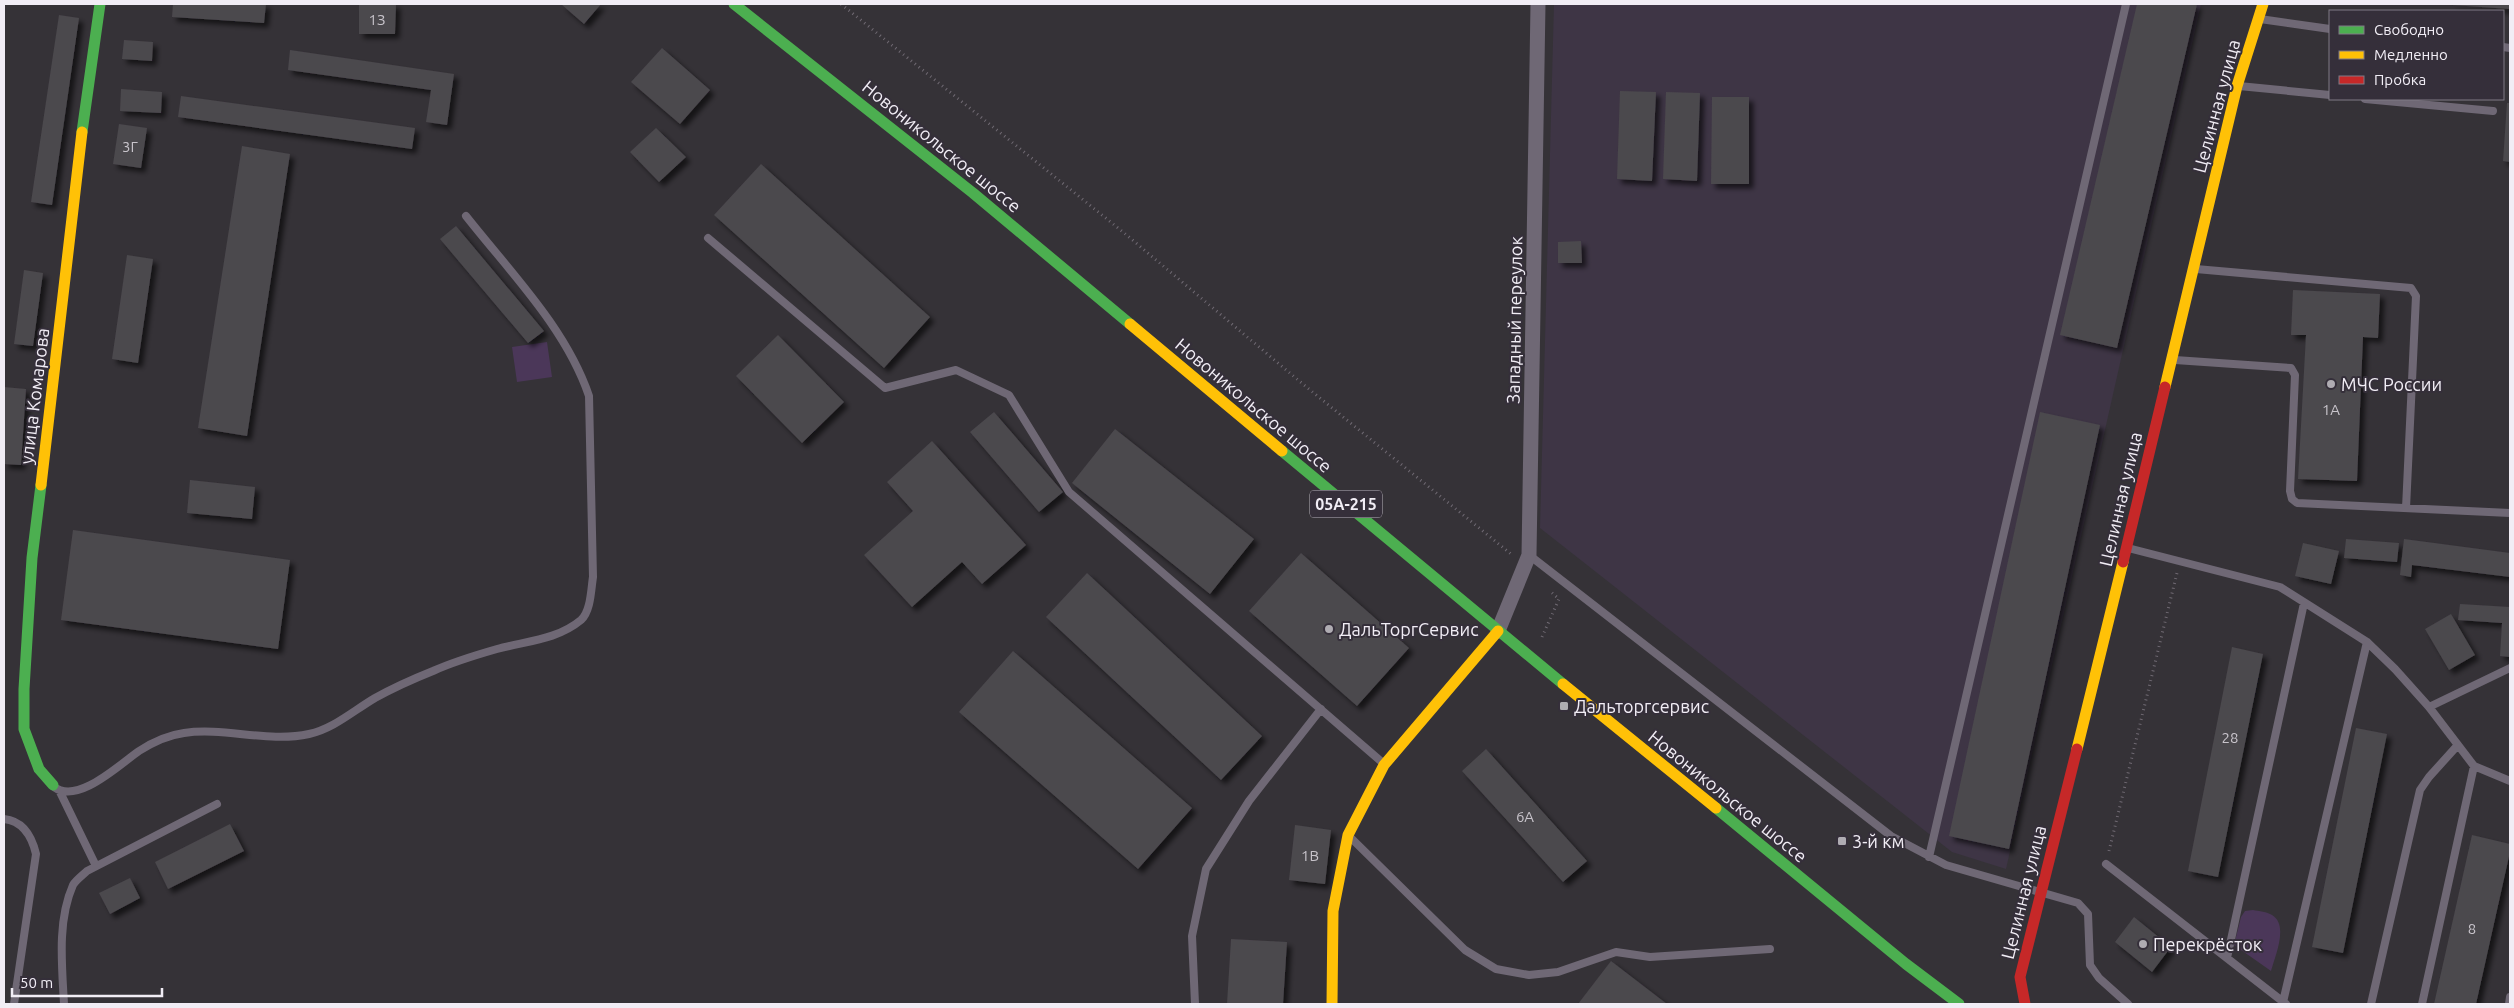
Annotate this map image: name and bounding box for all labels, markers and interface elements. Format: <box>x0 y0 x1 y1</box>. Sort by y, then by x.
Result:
legend <box>2329 10 2504 100</box>
house number: 1З <box>369 11 385 28</box>
text: Свободно <box>2374 21 2444 38</box>
street label: Целинная улица <box>2189 37 2243 175</box>
text: Медленно <box>2374 46 2448 63</box>
text: Пробка <box>2374 71 2426 88</box>
street label: Новоникольское шоссе <box>859 76 1025 216</box>
house number: 3Г <box>122 138 139 155</box>
street label: Западный переулок <box>1503 236 1525 404</box>
street label: улица Комарова <box>16 327 52 465</box>
street label: Новоникольское шоссе <box>1172 334 1336 476</box>
place label: МЧС России <box>2341 374 2442 394</box>
marker: МЧС России <box>2325 378 2337 390</box>
house number: 1А <box>2322 401 2340 418</box>
street label: Целинная улица <box>2095 430 2145 568</box>
road number: 05А-215 <box>1310 490 1382 518</box>
place label: ДальТоргСервис <box>1339 619 1479 639</box>
marker: ДальТоргСервис <box>1323 623 1335 635</box>
place label: Дальторгсервис <box>1574 696 1709 716</box>
marker: Дальторгсервис <box>1558 700 1570 712</box>
street label: Новоникольское шоссе <box>1645 726 1811 866</box>
house number: 28 <box>2222 729 2238 746</box>
house number: 6А <box>1516 808 1534 825</box>
street label: Целинная улица <box>1997 823 2049 961</box>
place label: 3-й км <box>1852 831 1905 851</box>
marker: 3-й км <box>1836 835 1848 847</box>
house number: 1В <box>1301 847 1319 864</box>
house number: 8 <box>2468 920 2476 937</box>
place label: Перекрёсток <box>2153 934 2262 954</box>
marker: Перекрёсток <box>2137 938 2149 950</box>
scale bar <box>12 966 162 998</box>
text: 50 m <box>20 974 53 991</box>

